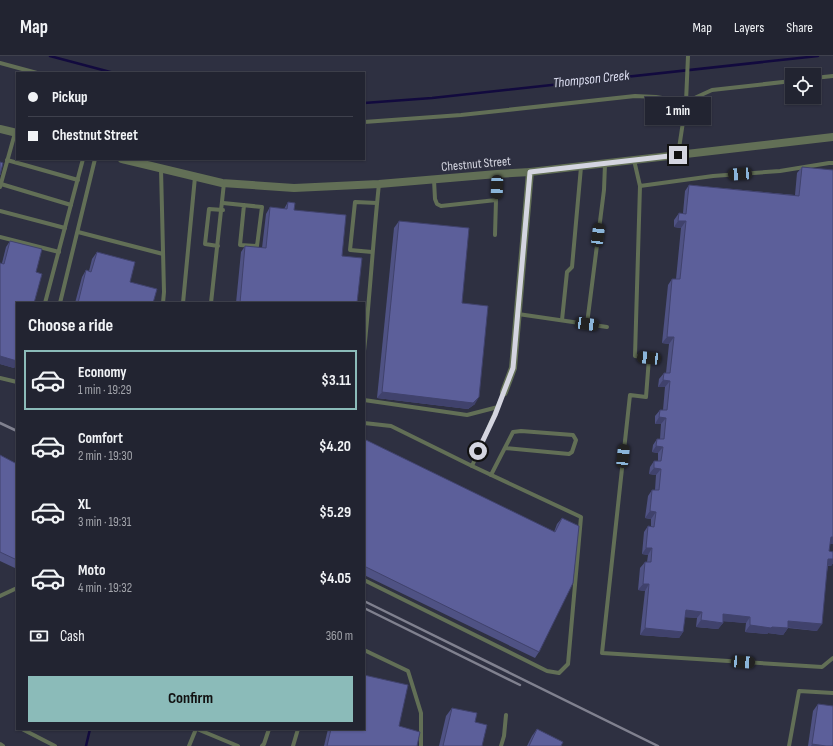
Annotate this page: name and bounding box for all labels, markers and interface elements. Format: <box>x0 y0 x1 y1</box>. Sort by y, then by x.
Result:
text: Map <box>20 16 48 39</box>
text: Map <box>692 19 712 36</box>
text: Layers <box>734 19 764 36</box>
text: Share <box>786 19 813 36</box>
water label: Thompson Creek <box>552 66 631 91</box>
map controls <box>785 68 821 104</box>
button: locate <box>785 68 821 104</box>
text: Pickup <box>52 88 88 107</box>
callout: 1 min <box>645 97 711 125</box>
text: 1 min <box>666 103 690 119</box>
text: Chestnut Street <box>52 126 138 145</box>
route end <box>669 146 687 164</box>
street label: Chestnut Street <box>440 153 512 175</box>
car <box>728 167 752 181</box>
car <box>491 175 503 199</box>
car <box>591 222 605 248</box>
text: Choose a ride <box>28 315 113 336</box>
car <box>574 316 600 332</box>
car <box>636 351 662 365</box>
icon: car <box>30 362 66 398</box>
text: Economy <box>78 363 127 382</box>
text: $3.11 <box>321 371 351 390</box>
text: 1 min · 19:29 <box>78 382 132 398</box>
icon: car <box>30 428 66 464</box>
text: Comfort <box>78 429 123 448</box>
text: $4.20 <box>319 437 351 456</box>
route start <box>469 442 487 460</box>
car <box>616 443 630 469</box>
text: 2 min · 19:30 <box>78 448 132 464</box>
icon: car <box>30 494 66 530</box>
text: XL <box>78 495 91 514</box>
text: $5.29 <box>319 503 351 522</box>
text: 3 min · 19:31 <box>78 514 131 530</box>
icon: car <box>30 560 66 596</box>
text: Moto <box>78 561 105 580</box>
text: $4.05 <box>320 569 351 588</box>
text: 4 min · 19:32 <box>78 580 132 596</box>
icon: cash <box>28 625 50 647</box>
text: Cash <box>60 627 85 646</box>
text: 360 m <box>326 628 353 644</box>
car <box>731 655 755 669</box>
button: Confirm <box>28 676 353 722</box>

